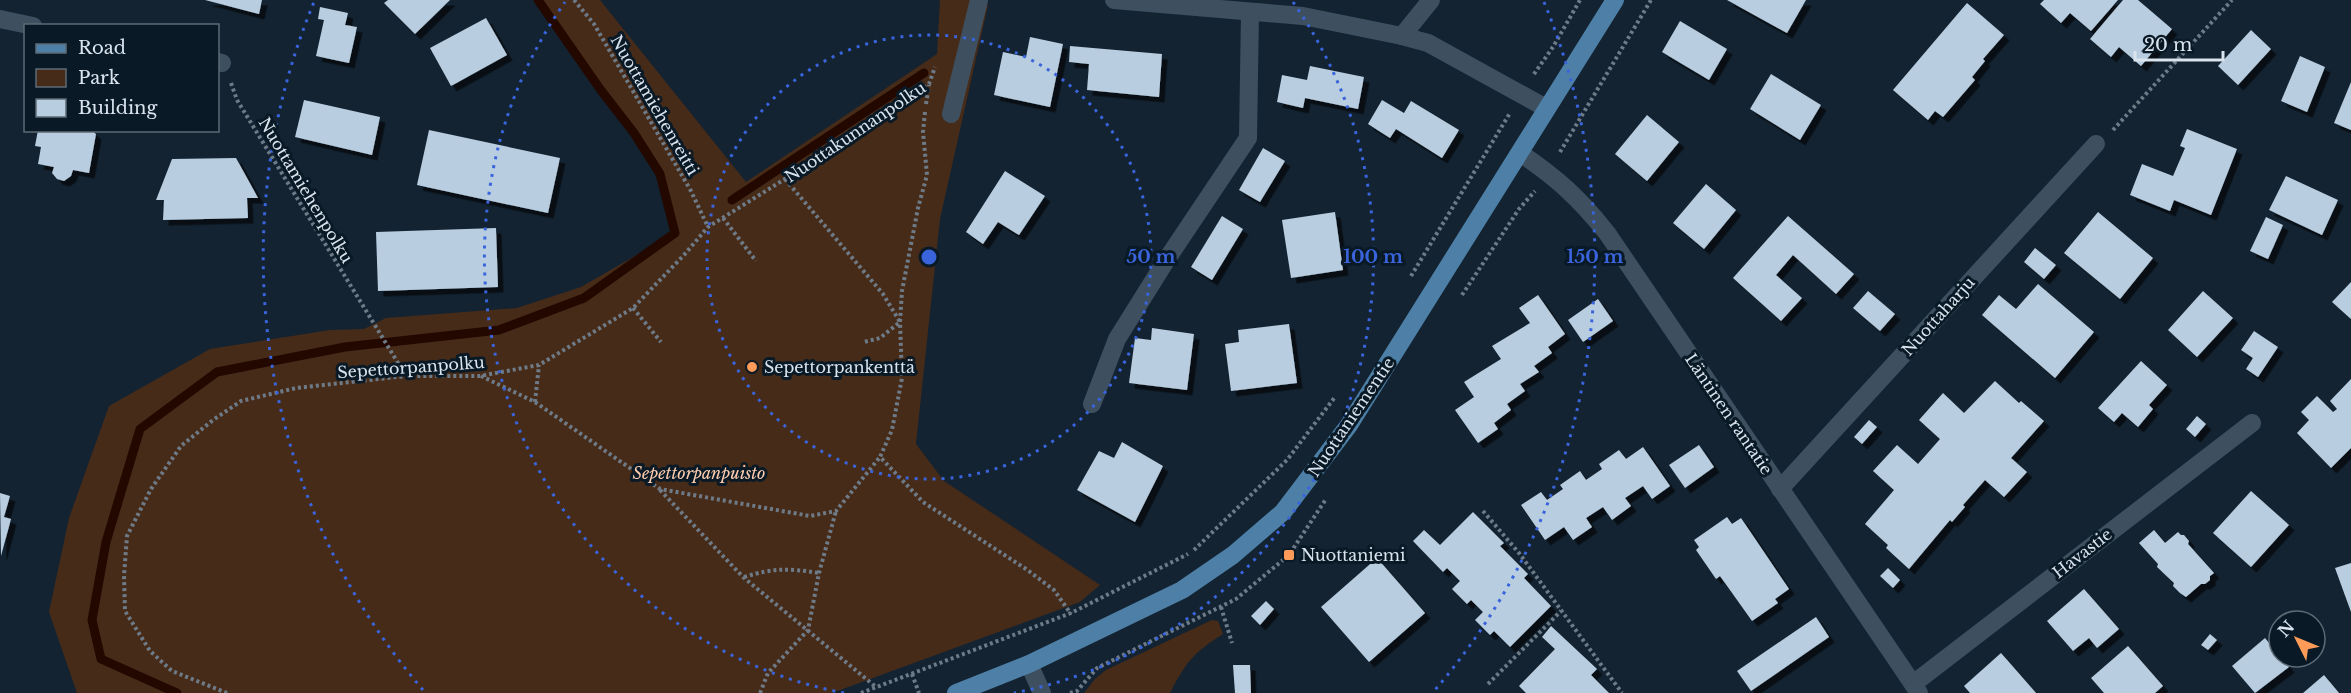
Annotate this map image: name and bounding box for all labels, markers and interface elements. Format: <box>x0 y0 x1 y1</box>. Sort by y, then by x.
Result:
legend <box>24 24 219 132</box>
scale bar <box>2135 24 2224 62</box>
street label: Nuottamiehenreitti <box>607 31 704 179</box>
text: 20 m <box>2144 34 2192 56</box>
text: Road <box>78 37 126 59</box>
text: Park <box>78 67 120 89</box>
street label: Nuottakunnanpolku <box>781 77 930 187</box>
text: Building <box>78 97 157 119</box>
street label: Nuottamiehenpolku <box>255 114 358 267</box>
text: 50 m <box>1127 246 1176 268</box>
text: 100 m <box>1343 246 1403 268</box>
text: 150 m <box>1567 246 1624 268</box>
centre of rings <box>919 247 939 267</box>
street label: Nuottaharju <box>1897 272 1979 360</box>
street label: Läntinen rantatie <box>1681 350 1777 478</box>
street label: Sepettorpanpolku <box>337 352 486 382</box>
street label: Nuottaniementie <box>1304 353 1398 481</box>
place label: Sepettorpankenttä <box>764 357 915 377</box>
marker: Sepettorpankenttä <box>745 360 759 374</box>
park label: Sepettorpanpuisto <box>633 463 765 483</box>
street label: Havastie <box>2048 524 2116 582</box>
place label: Nuottaniemi <box>1301 545 1406 565</box>
marker: Nuottaniemi <box>1282 548 1296 562</box>
north arrow <box>2267 609 2327 669</box>
text: N <box>2274 616 2298 641</box>

